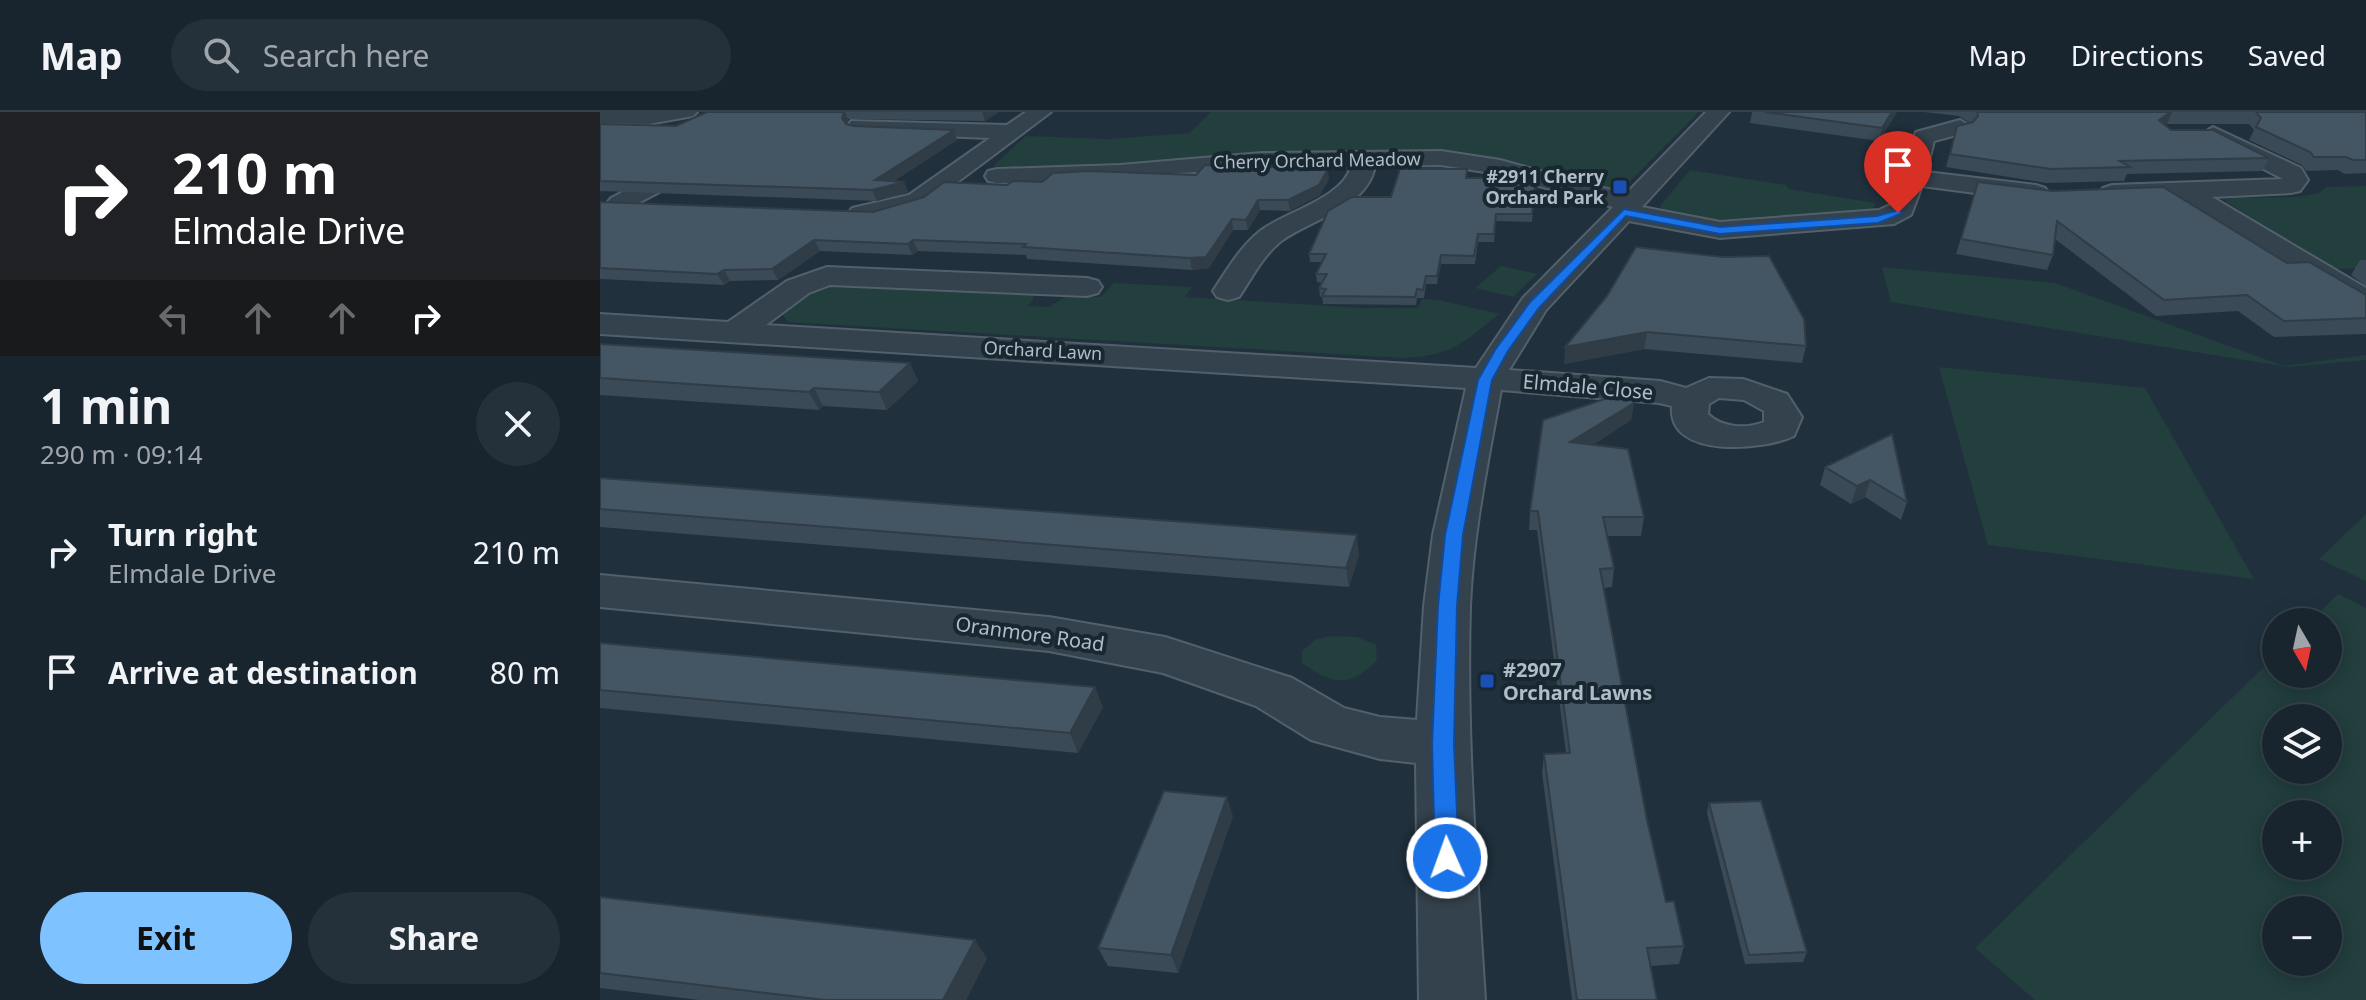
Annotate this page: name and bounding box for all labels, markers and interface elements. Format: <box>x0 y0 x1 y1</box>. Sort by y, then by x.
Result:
search box <box>171 19 731 91</box>
text: Map <box>40 29 123 81</box>
icon: search <box>199 33 243 77</box>
text: Search here <box>263 35 430 76</box>
text: Map <box>1968 36 2027 74</box>
text: Directions <box>2071 36 2204 74</box>
text: Saved <box>2248 36 2326 74</box>
pin <box>1864 131 1932 213</box>
text: 210 m <box>172 134 337 210</box>
icon: arrive <box>1876 143 1920 187</box>
icon: right <box>40 144 144 248</box>
street label: Cherry Orchard Meadow <box>1213 146 1421 174</box>
place label: #2911 Cherry Orchard Park <box>1485 164 1605 209</box>
marker: #2911 Cherry Orchard Park <box>1611 178 1629 196</box>
text: Elmdale Drive <box>172 206 405 255</box>
icon: left <box>152 296 196 340</box>
icon: ahead <box>236 296 280 340</box>
icon: ahead <box>320 296 364 340</box>
icon: right <box>404 296 448 340</box>
street label: Orchard Lawn <box>983 335 1103 365</box>
street label: Elmdale Close <box>1522 367 1654 406</box>
text: 1 min <box>40 373 172 438</box>
button: close <box>476 382 560 466</box>
text: 290 m · 09:14 <box>40 436 203 472</box>
text: Turn right <box>108 514 258 555</box>
icon: right <box>40 530 84 574</box>
text: 210 m <box>473 532 560 573</box>
text: Elmdale Drive <box>108 555 276 591</box>
north arrow <box>2262 608 2342 688</box>
map controls <box>2262 608 2342 976</box>
street label: Oranmore Road <box>954 610 1106 657</box>
icon: arrive <box>40 650 84 694</box>
text: Arrive at destination <box>108 652 418 693</box>
text: 80 m <box>490 652 560 693</box>
place label: #2907 Orchard Lawns <box>1503 656 1652 706</box>
marker: #2907 Orchard Lawns <box>1478 672 1496 690</box>
button: layers <box>2262 704 2342 784</box>
button: + <box>2262 800 2342 880</box>
position arrow <box>1405 816 1489 900</box>
button: Exit <box>40 892 292 984</box>
button: Share <box>308 892 560 984</box>
button: − <box>2262 896 2342 976</box>

